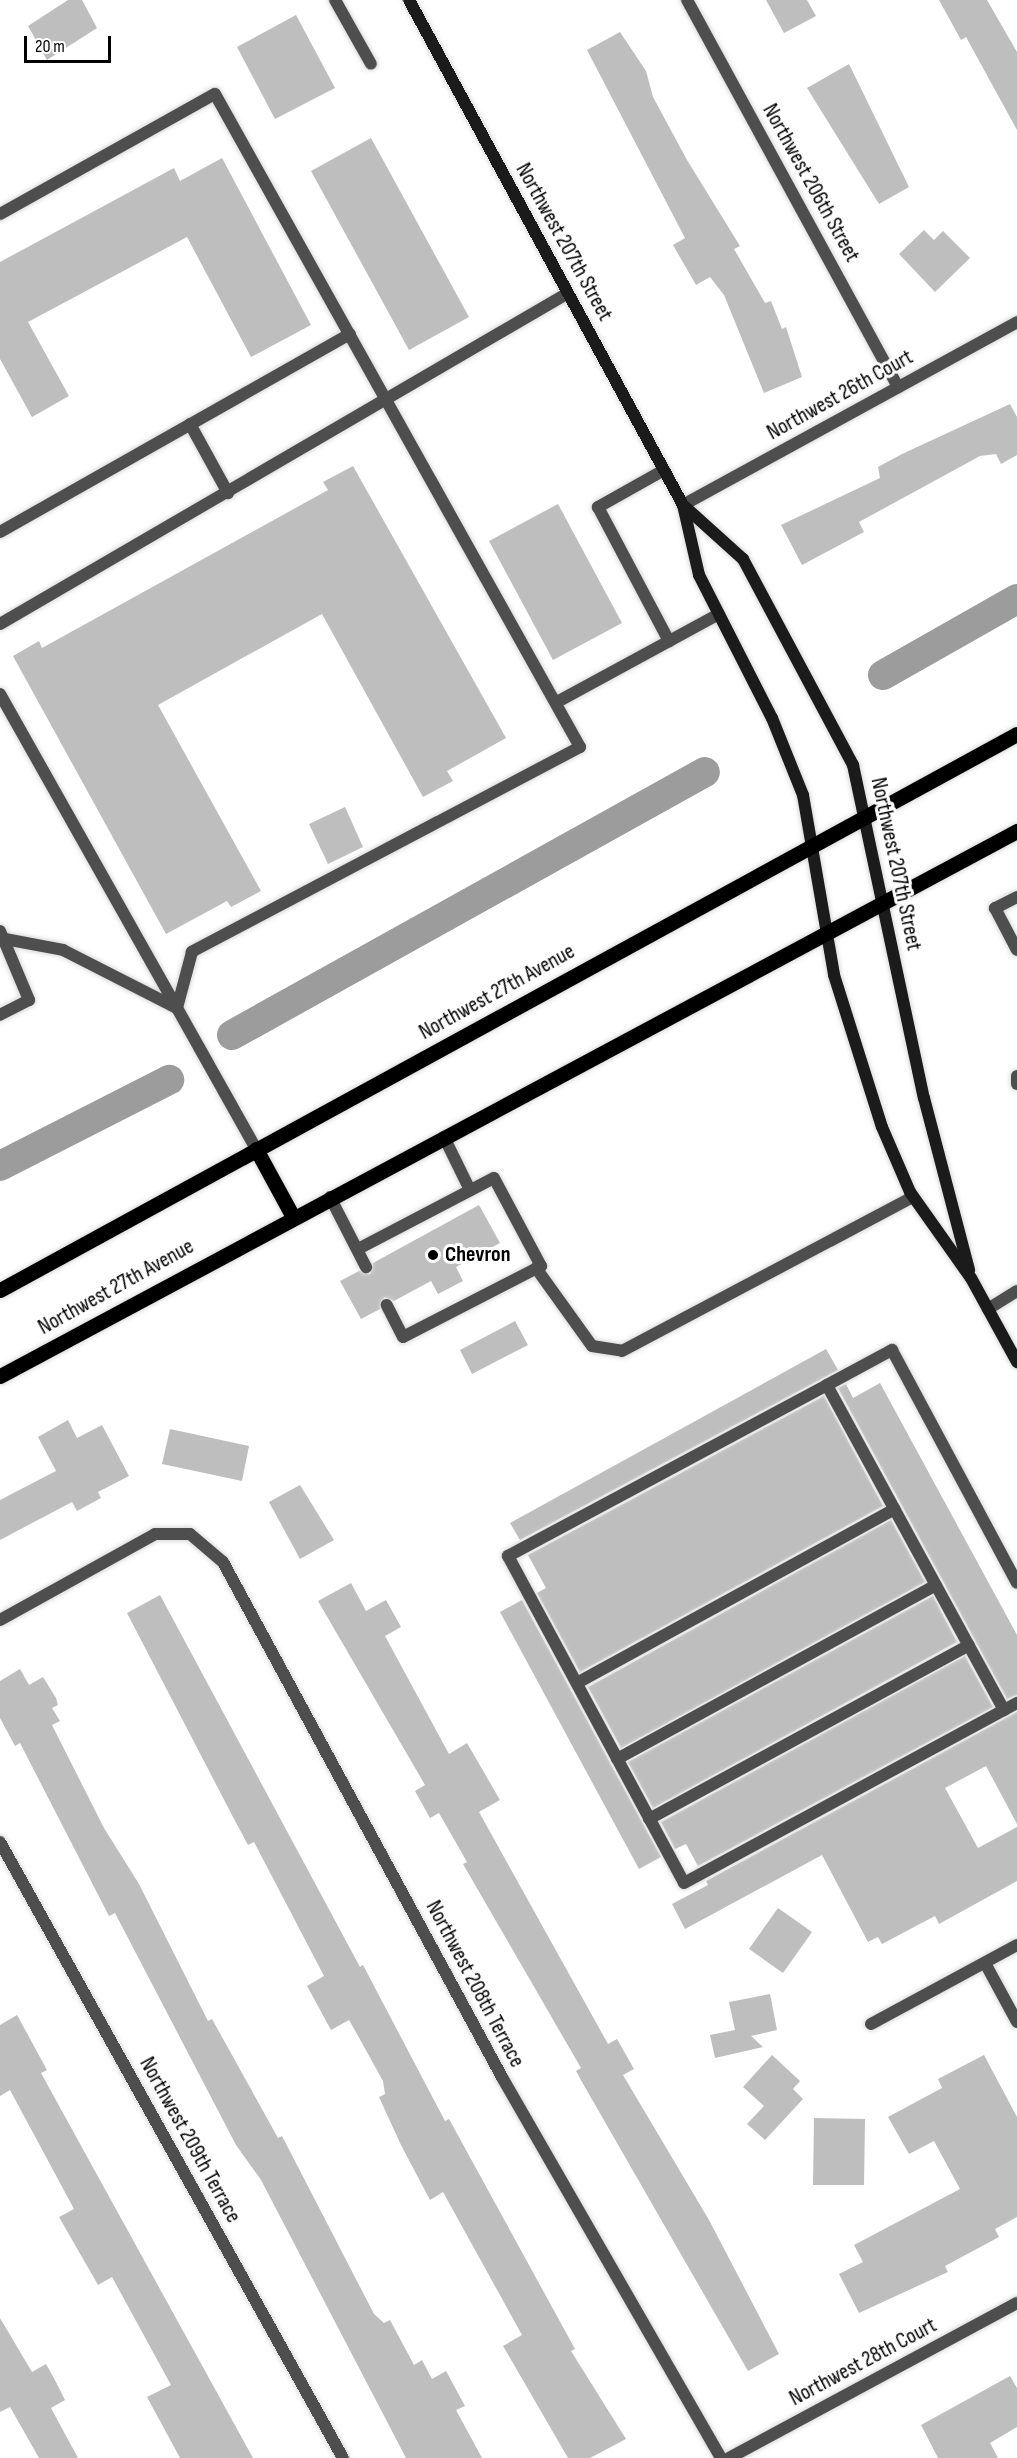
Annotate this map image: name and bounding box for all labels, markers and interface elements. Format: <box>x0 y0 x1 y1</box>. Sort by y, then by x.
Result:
scale bar <box>27 24 114 62</box>
text: 20 m <box>35 36 65 57</box>
street label: Northwest 206th Street <box>757 99 865 267</box>
street label: Northwest 207th Street <box>510 159 618 325</box>
street label: Northwest 26th Court <box>762 344 918 446</box>
street label: Northwest 207th Street <box>865 775 927 953</box>
street label: Northwest 27th Avenue <box>415 938 579 1046</box>
street label: Northwest 27th Avenue <box>34 1233 198 1341</box>
place label: Chevron <box>445 1242 510 1268</box>
marker: Chevron <box>426 1248 440 1262</box>
street label: Northwest 208th Terrace <box>420 1896 530 2072</box>
street label: Northwest 209th Terrace <box>134 2053 246 2227</box>
street label: Northwest 28th Court <box>785 2312 941 2412</box>

